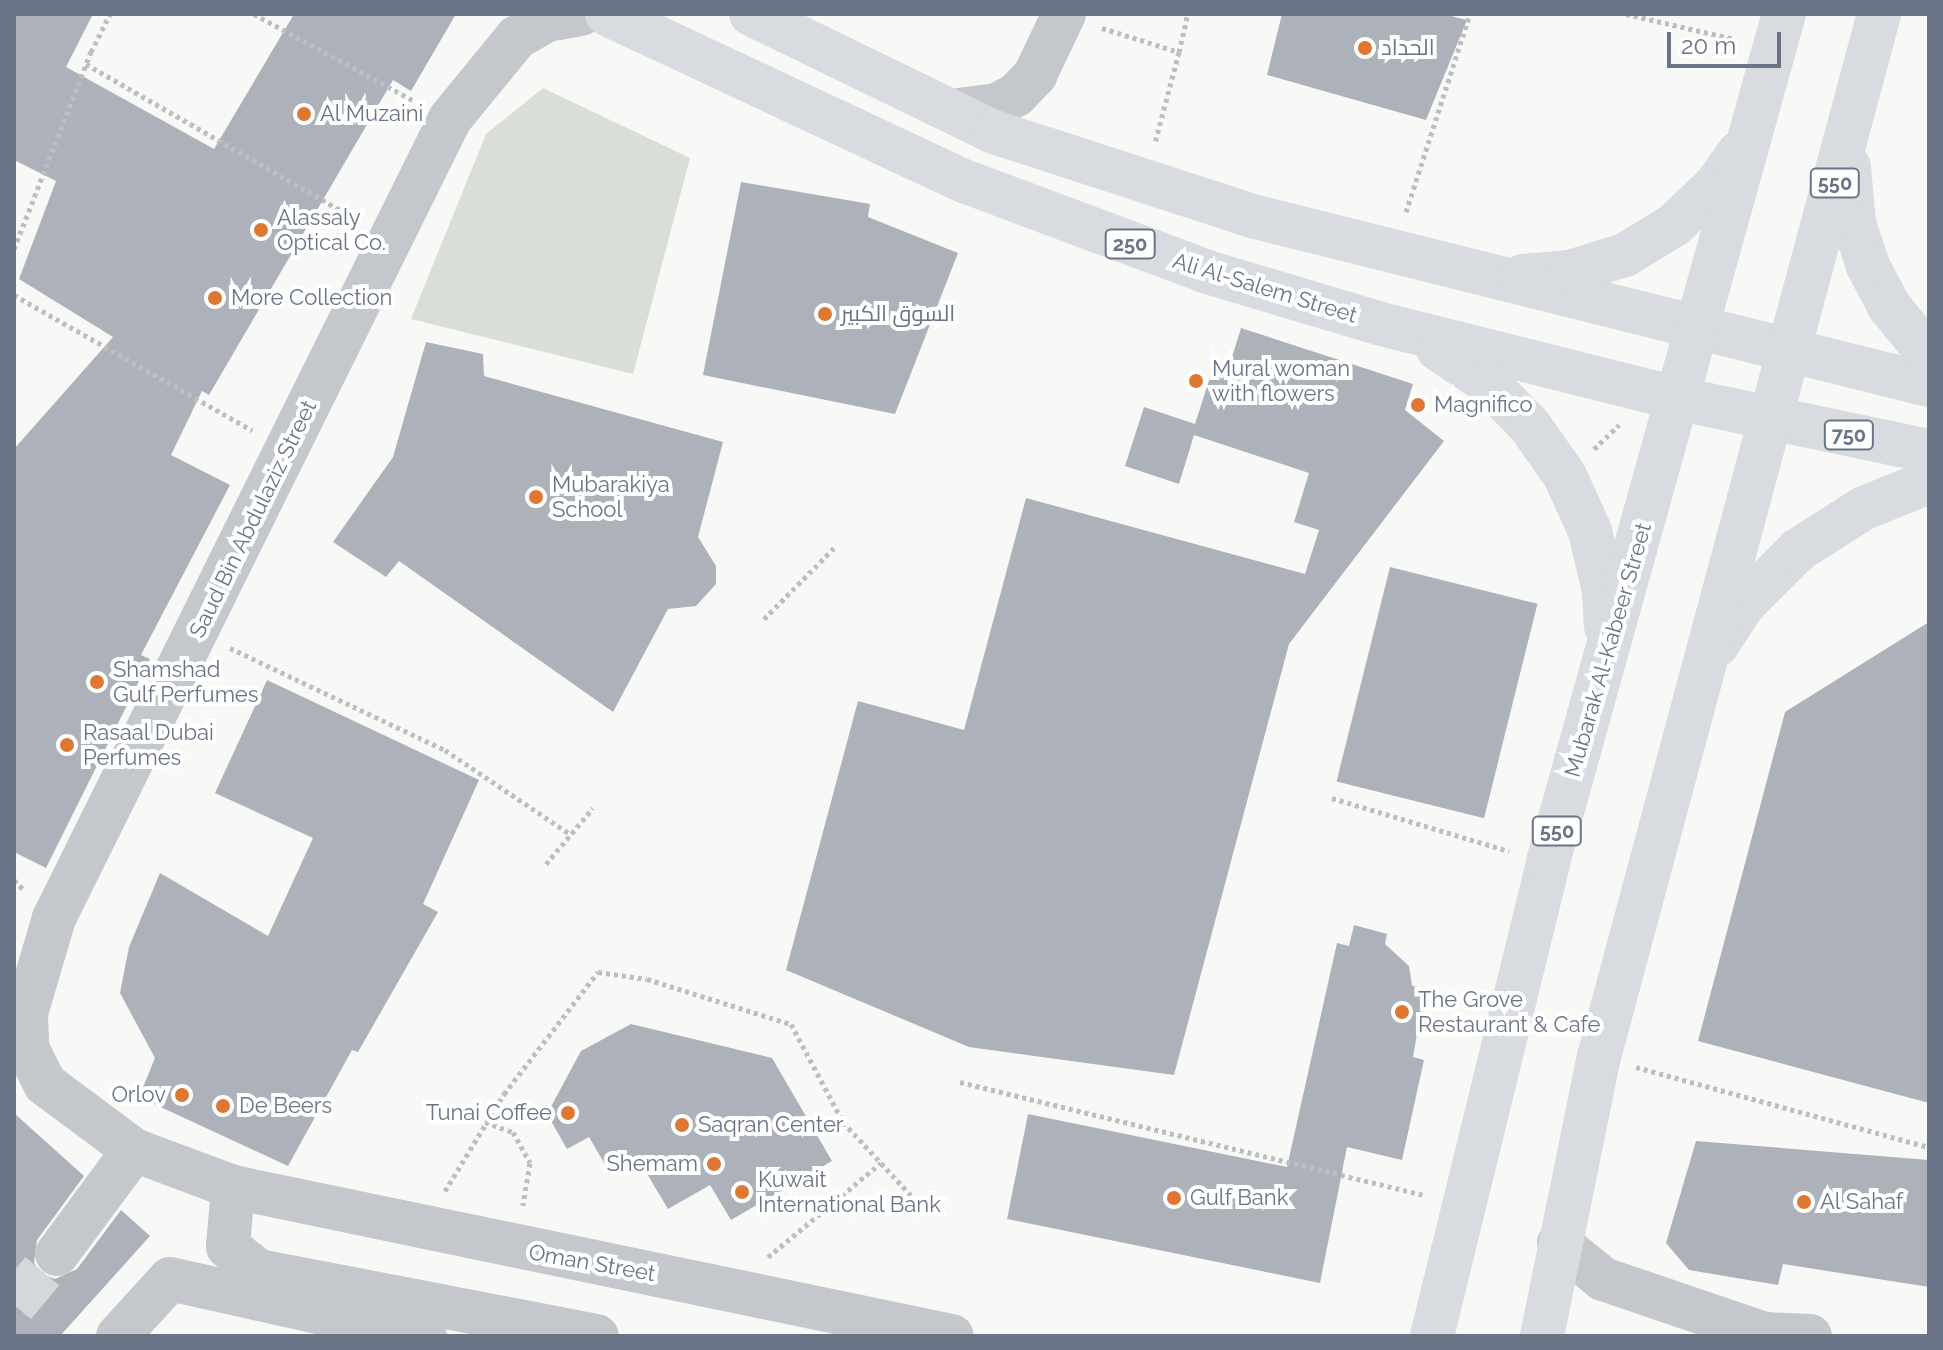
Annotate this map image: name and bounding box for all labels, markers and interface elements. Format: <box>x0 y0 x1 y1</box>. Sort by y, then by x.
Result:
scale bar <box>1671 16 1785 66</box>
text: 20 m <box>1681 31 1736 60</box>
place label: الحداد <box>1381 35 1435 61</box>
marker: الحداد <box>1356 39 1374 57</box>
place label: Al Muzaini <box>320 101 424 127</box>
marker: Al Muzaini <box>295 105 313 123</box>
road number: 550 <box>1809 167 1861 199</box>
place label: Alassaly Optical Co. <box>277 204 387 256</box>
marker: Alassaly Optical Co. <box>252 221 270 239</box>
road number: 250 <box>1104 228 1156 260</box>
street label: Ali Al-Salem Street <box>1169 247 1361 329</box>
place label: More Collection <box>231 285 392 311</box>
marker: More Collection <box>206 289 224 307</box>
place label: السوق الكبير <box>841 301 955 327</box>
marker: السوق الكبير <box>816 305 834 323</box>
place label: Mural woman with flowers <box>1212 355 1351 406</box>
marker: Mural woman with flowers <box>1187 372 1205 390</box>
place label: Magnifico <box>1434 392 1533 418</box>
street label: Saud Bin Abdulaziz Street <box>184 396 322 642</box>
marker: Magnifico <box>1409 396 1427 414</box>
road number: 750 <box>1823 419 1875 451</box>
place label: Mubarakiya School <box>552 471 670 522</box>
marker: Mubarakiya School <box>527 488 545 506</box>
street label: Mubarak Al-Kabeer Street <box>1559 519 1657 781</box>
place label: Shamshad Gulf Perfumes <box>113 656 259 708</box>
marker: Shamshad Gulf Perfumes <box>88 673 106 691</box>
place label: Rasaal Dubai Perfumes <box>83 719 215 770</box>
marker: Rasaal Dubai Perfumes <box>58 736 76 754</box>
road number: 550 <box>1531 815 1583 847</box>
place label: The Grove Restaurant & Cafe <box>1418 986 1600 1038</box>
marker: The Grove Restaurant & Cafe <box>1393 1003 1411 1021</box>
place label: Orlov <box>111 1082 166 1108</box>
marker: Orlov <box>173 1086 191 1104</box>
place label: De Beers <box>239 1093 332 1119</box>
marker: De Beers <box>214 1097 232 1115</box>
place label: Tunai Coffee <box>426 1100 552 1126</box>
marker: Tunai Coffee <box>559 1104 577 1122</box>
place label: Saqran Center <box>698 1112 844 1138</box>
marker: Saqran Center <box>673 1116 691 1134</box>
place label: Shemam <box>606 1151 698 1177</box>
marker: Shemam <box>705 1155 723 1173</box>
place label: Kuwait International Bank <box>758 1166 942 1218</box>
marker: Kuwait International Bank <box>733 1183 751 1201</box>
place label: Gulf Bank <box>1190 1185 1289 1211</box>
marker: Gulf Bank <box>1165 1189 1183 1207</box>
place label: Al Sahaf <box>1820 1189 1904 1215</box>
marker: Al Sahaf <box>1795 1193 1813 1211</box>
street label: Oman Street <box>527 1239 657 1287</box>

